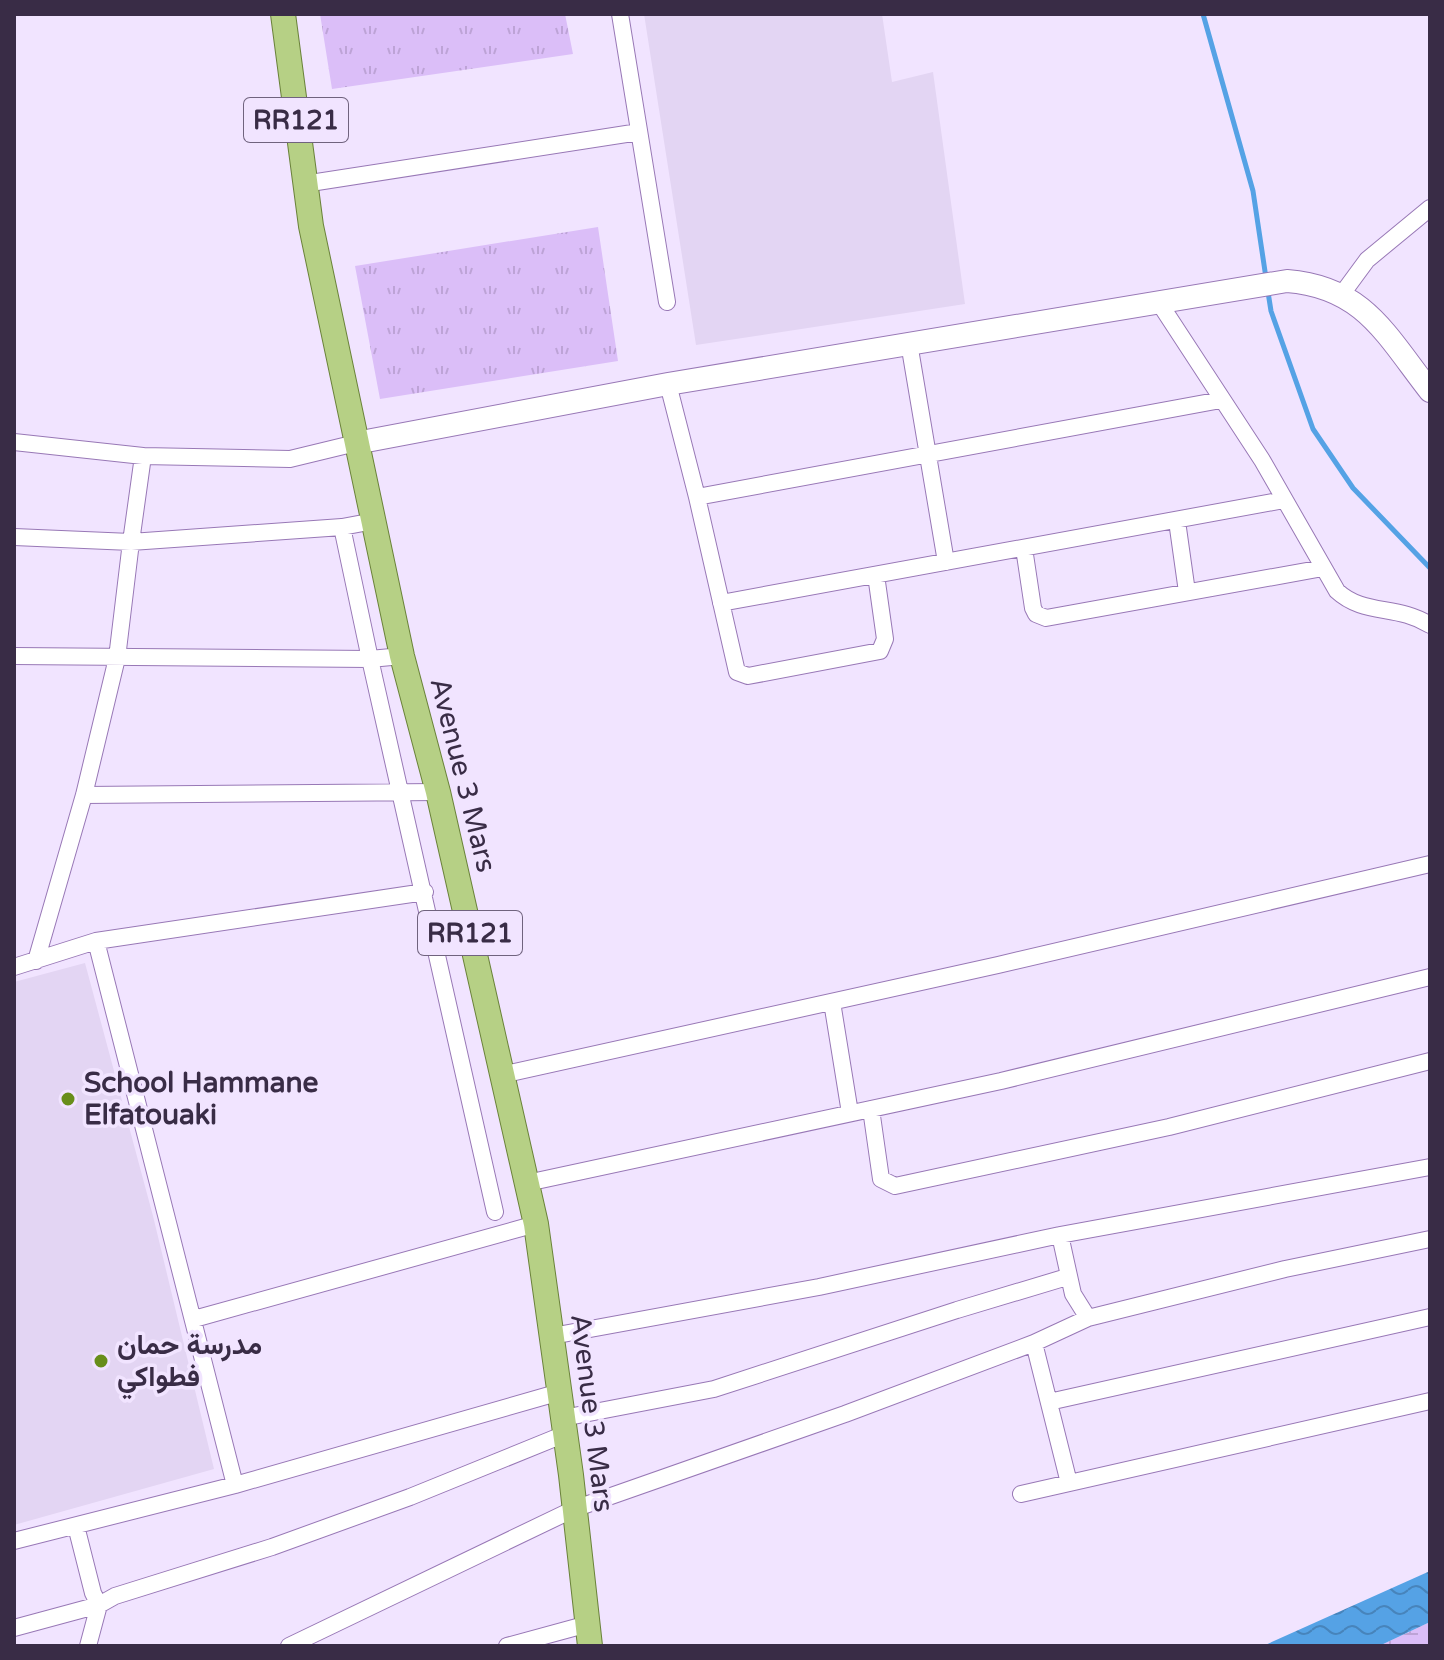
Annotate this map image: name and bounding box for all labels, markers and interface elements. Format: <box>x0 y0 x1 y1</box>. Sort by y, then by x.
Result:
road number: RR121 <box>244 98 348 142</box>
street label: Avenue 3 Mars <box>422 674 504 876</box>
road number: RR121 <box>418 911 522 955</box>
place label: School Hammane Elfatouaki <box>84 1066 319 1132</box>
marker: School Hammane Elfatouaki <box>59 1090 77 1108</box>
street label: Avenue 3 Mars <box>563 1312 621 1514</box>
place label: مدرسة حمان فطواكي <box>117 1328 262 1400</box>
marker: مدرسة حمان فطواكي <box>92 1352 110 1370</box>

